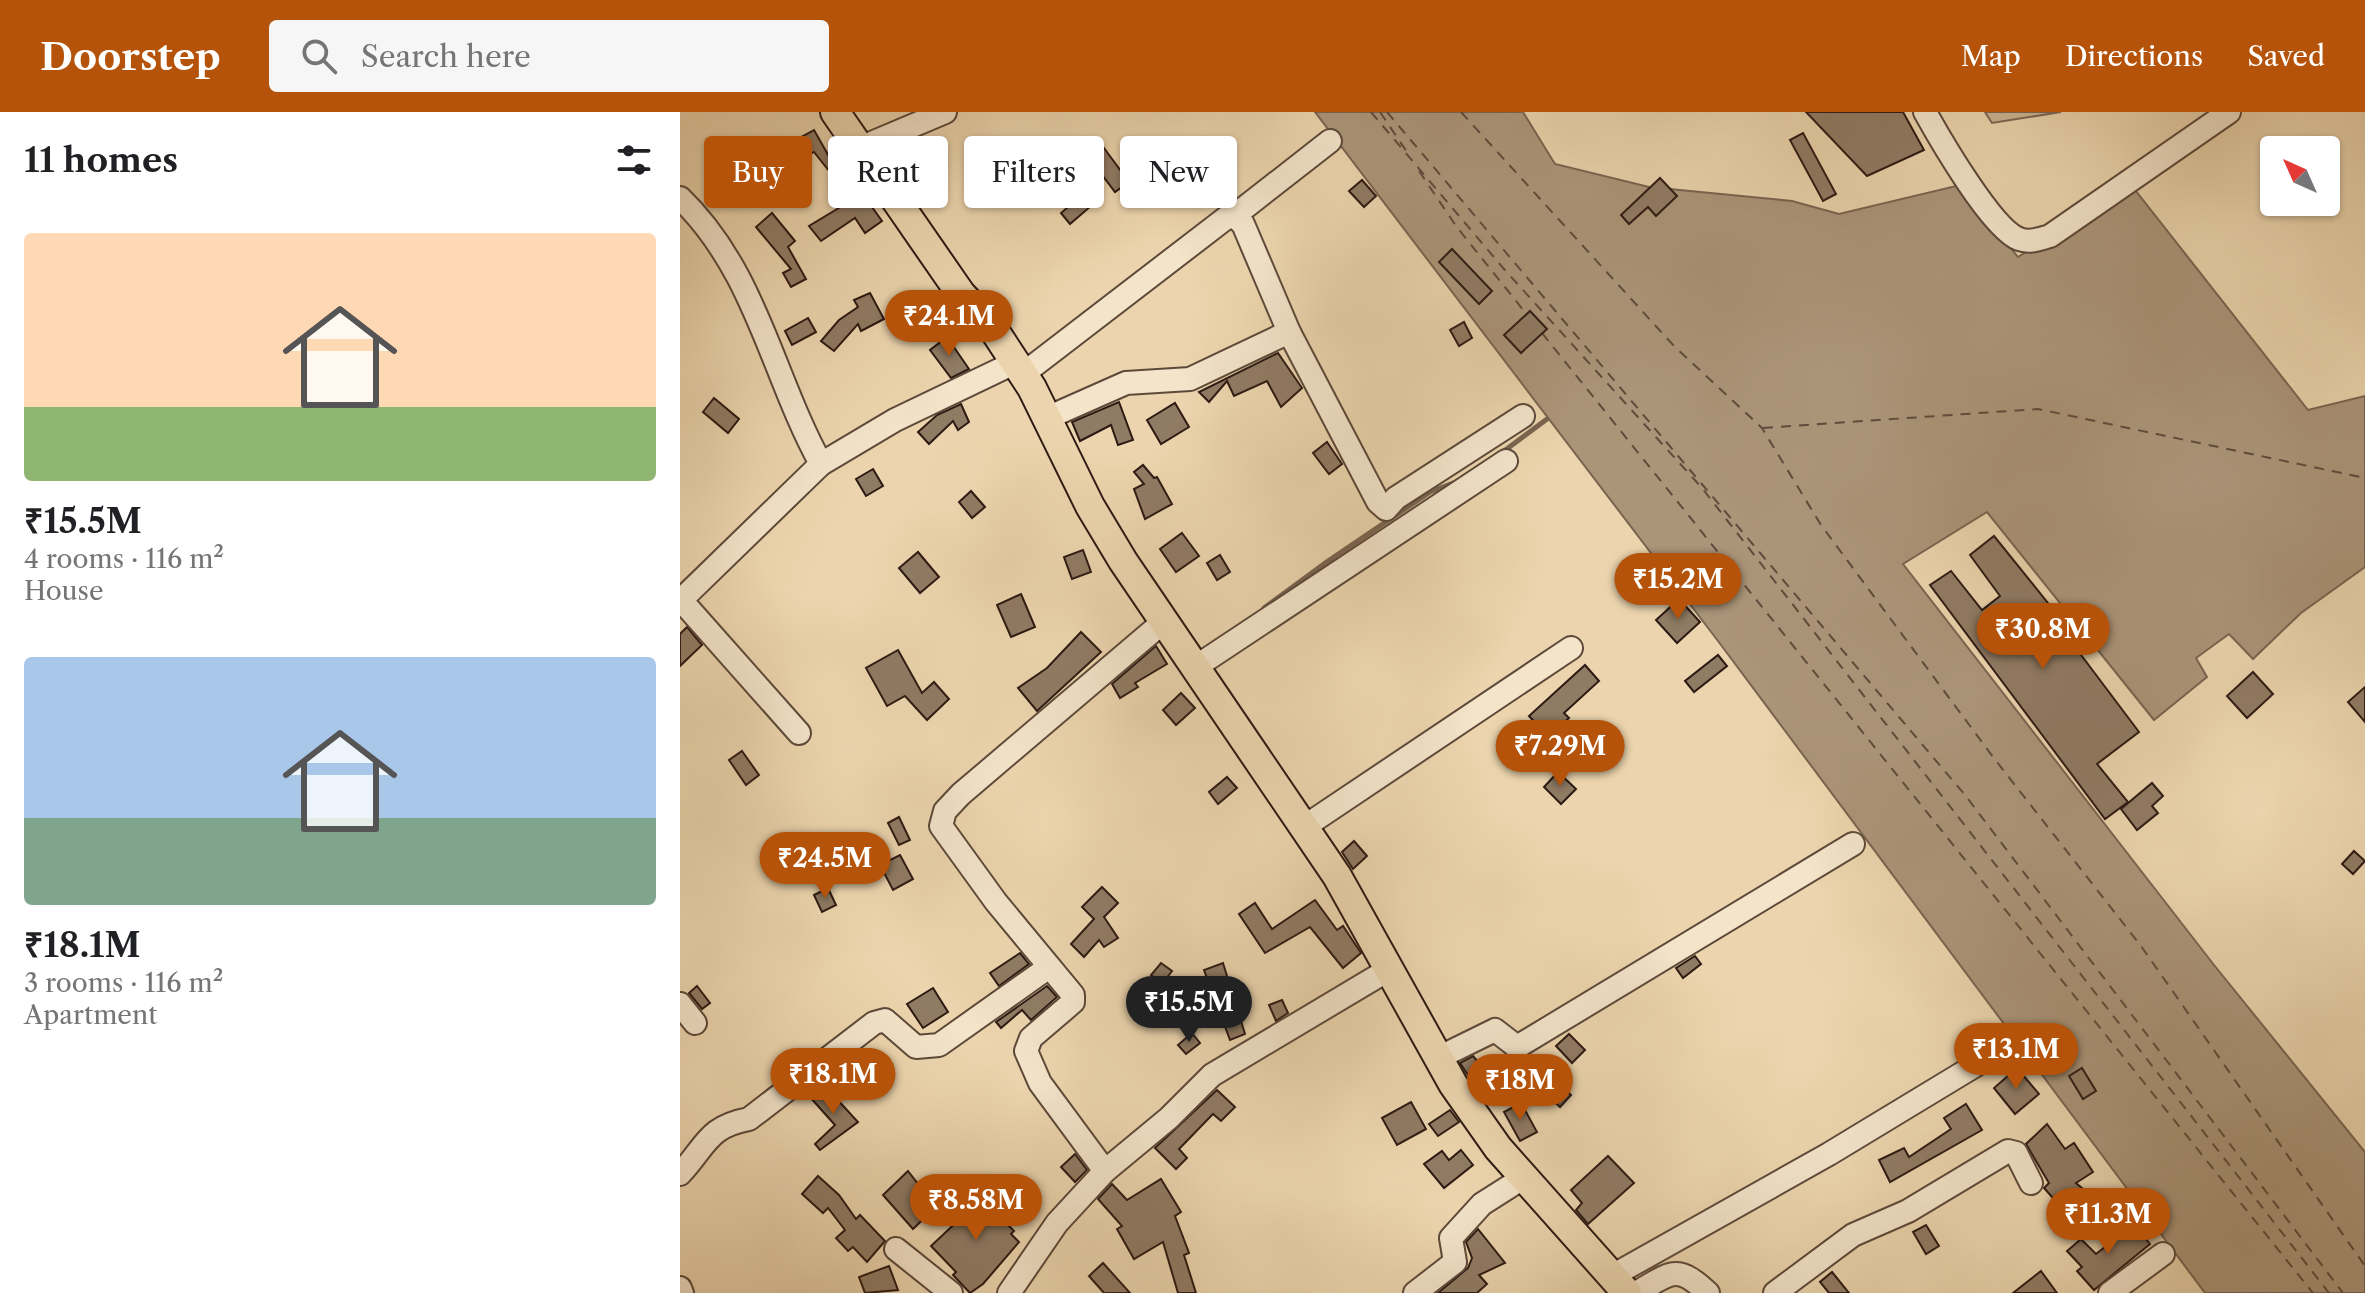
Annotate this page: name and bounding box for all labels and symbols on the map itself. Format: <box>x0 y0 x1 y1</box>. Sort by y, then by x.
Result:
north arrow <box>2260 136 2340 216</box>
pin: ₹24.1M <box>884 290 1014 358</box>
pin: ₹15.2M <box>1613 553 1743 621</box>
pin: ₹30.8M <box>1978 603 2108 671</box>
pin: ₹7.29M <box>1495 720 1625 788</box>
pin: ₹24.5M <box>760 832 890 900</box>
pin: ₹15.5M <box>1124 976 1254 1044</box>
pin: ₹13.1M <box>1951 1023 2081 1091</box>
pin: ₹18.1M <box>768 1048 898 1116</box>
pin: ₹18M <box>1473 1054 1567 1122</box>
pin: ₹8.58M <box>911 1174 1041 1242</box>
pin: ₹11.3M <box>2043 1188 2173 1256</box>

